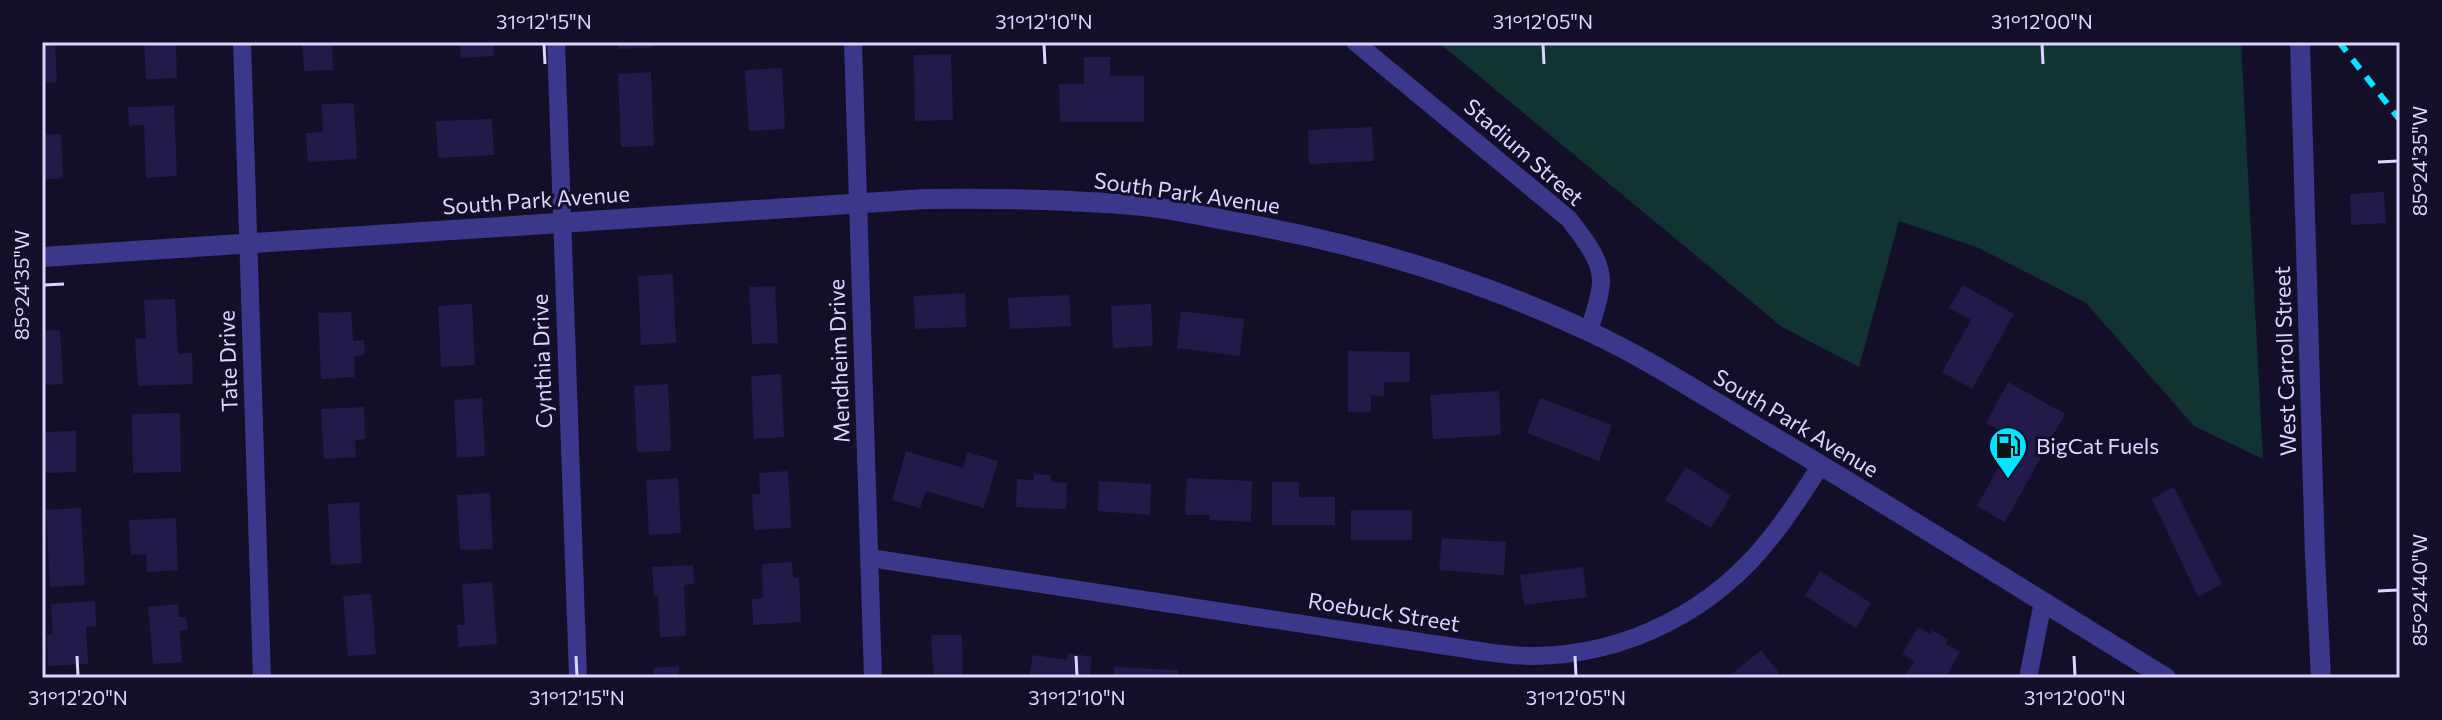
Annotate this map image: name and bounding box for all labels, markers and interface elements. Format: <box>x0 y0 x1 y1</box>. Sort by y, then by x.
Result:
text: 31°12'15"N <box>496 9 592 33</box>
text: 31°12'10"N <box>995 9 1093 33</box>
text: 31°12'05"N <box>1493 9 1593 33</box>
text: 31°12'00"N <box>1991 9 2093 33</box>
street label: Stadium Street <box>1459 92 1590 211</box>
text: 85°24'35"W <box>2407 106 2431 216</box>
street label: South Park Avenue <box>1092 166 1282 219</box>
street label: South Park Avenue <box>441 179 631 220</box>
text: 85°24'35"W <box>9 230 33 340</box>
street label: West Carroll Street <box>2268 266 2301 457</box>
street label: Mendheim Drive <box>822 278 855 444</box>
street label: Cynthia Drive <box>526 293 557 429</box>
street label: Tate Drive <box>212 310 243 412</box>
street label: South Park Avenue <box>1709 363 1884 482</box>
fuel station icon: BigCat Fuels <box>1987 425 2029 480</box>
place label: BigCat Fuels <box>2036 432 2159 459</box>
text: 85°24'40"W <box>2407 534 2431 646</box>
street label: Roebuck Street <box>1306 586 1462 637</box>
text: 31°12'20"N <box>28 685 128 709</box>
text: 31°12'15"N <box>529 685 625 709</box>
text: 31°12'10"N <box>1028 685 1126 709</box>
text: 31°12'05"N <box>1526 685 1626 709</box>
text: 31°12'00"N <box>2024 685 2126 709</box>

